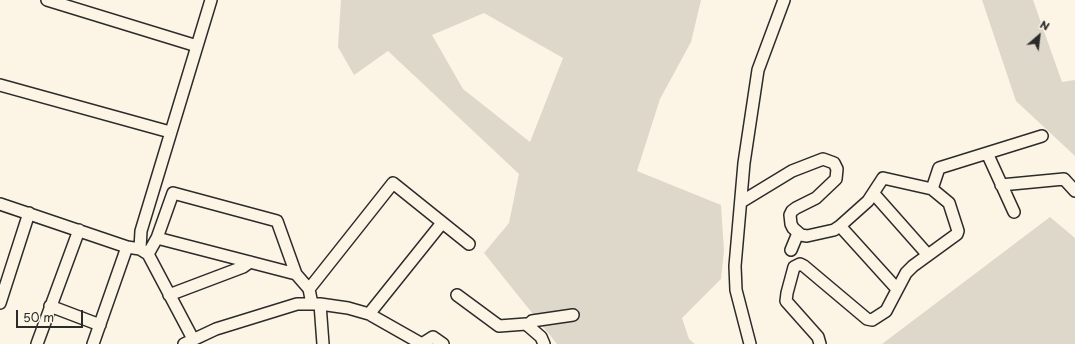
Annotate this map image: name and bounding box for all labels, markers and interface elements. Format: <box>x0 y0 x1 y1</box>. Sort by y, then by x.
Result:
text: N <box>1037 15 1053 35</box>
north arrow <box>1019 16 1059 56</box>
scale bar <box>18 302 85 328</box>
text: 50 m <box>23 308 54 326</box>

